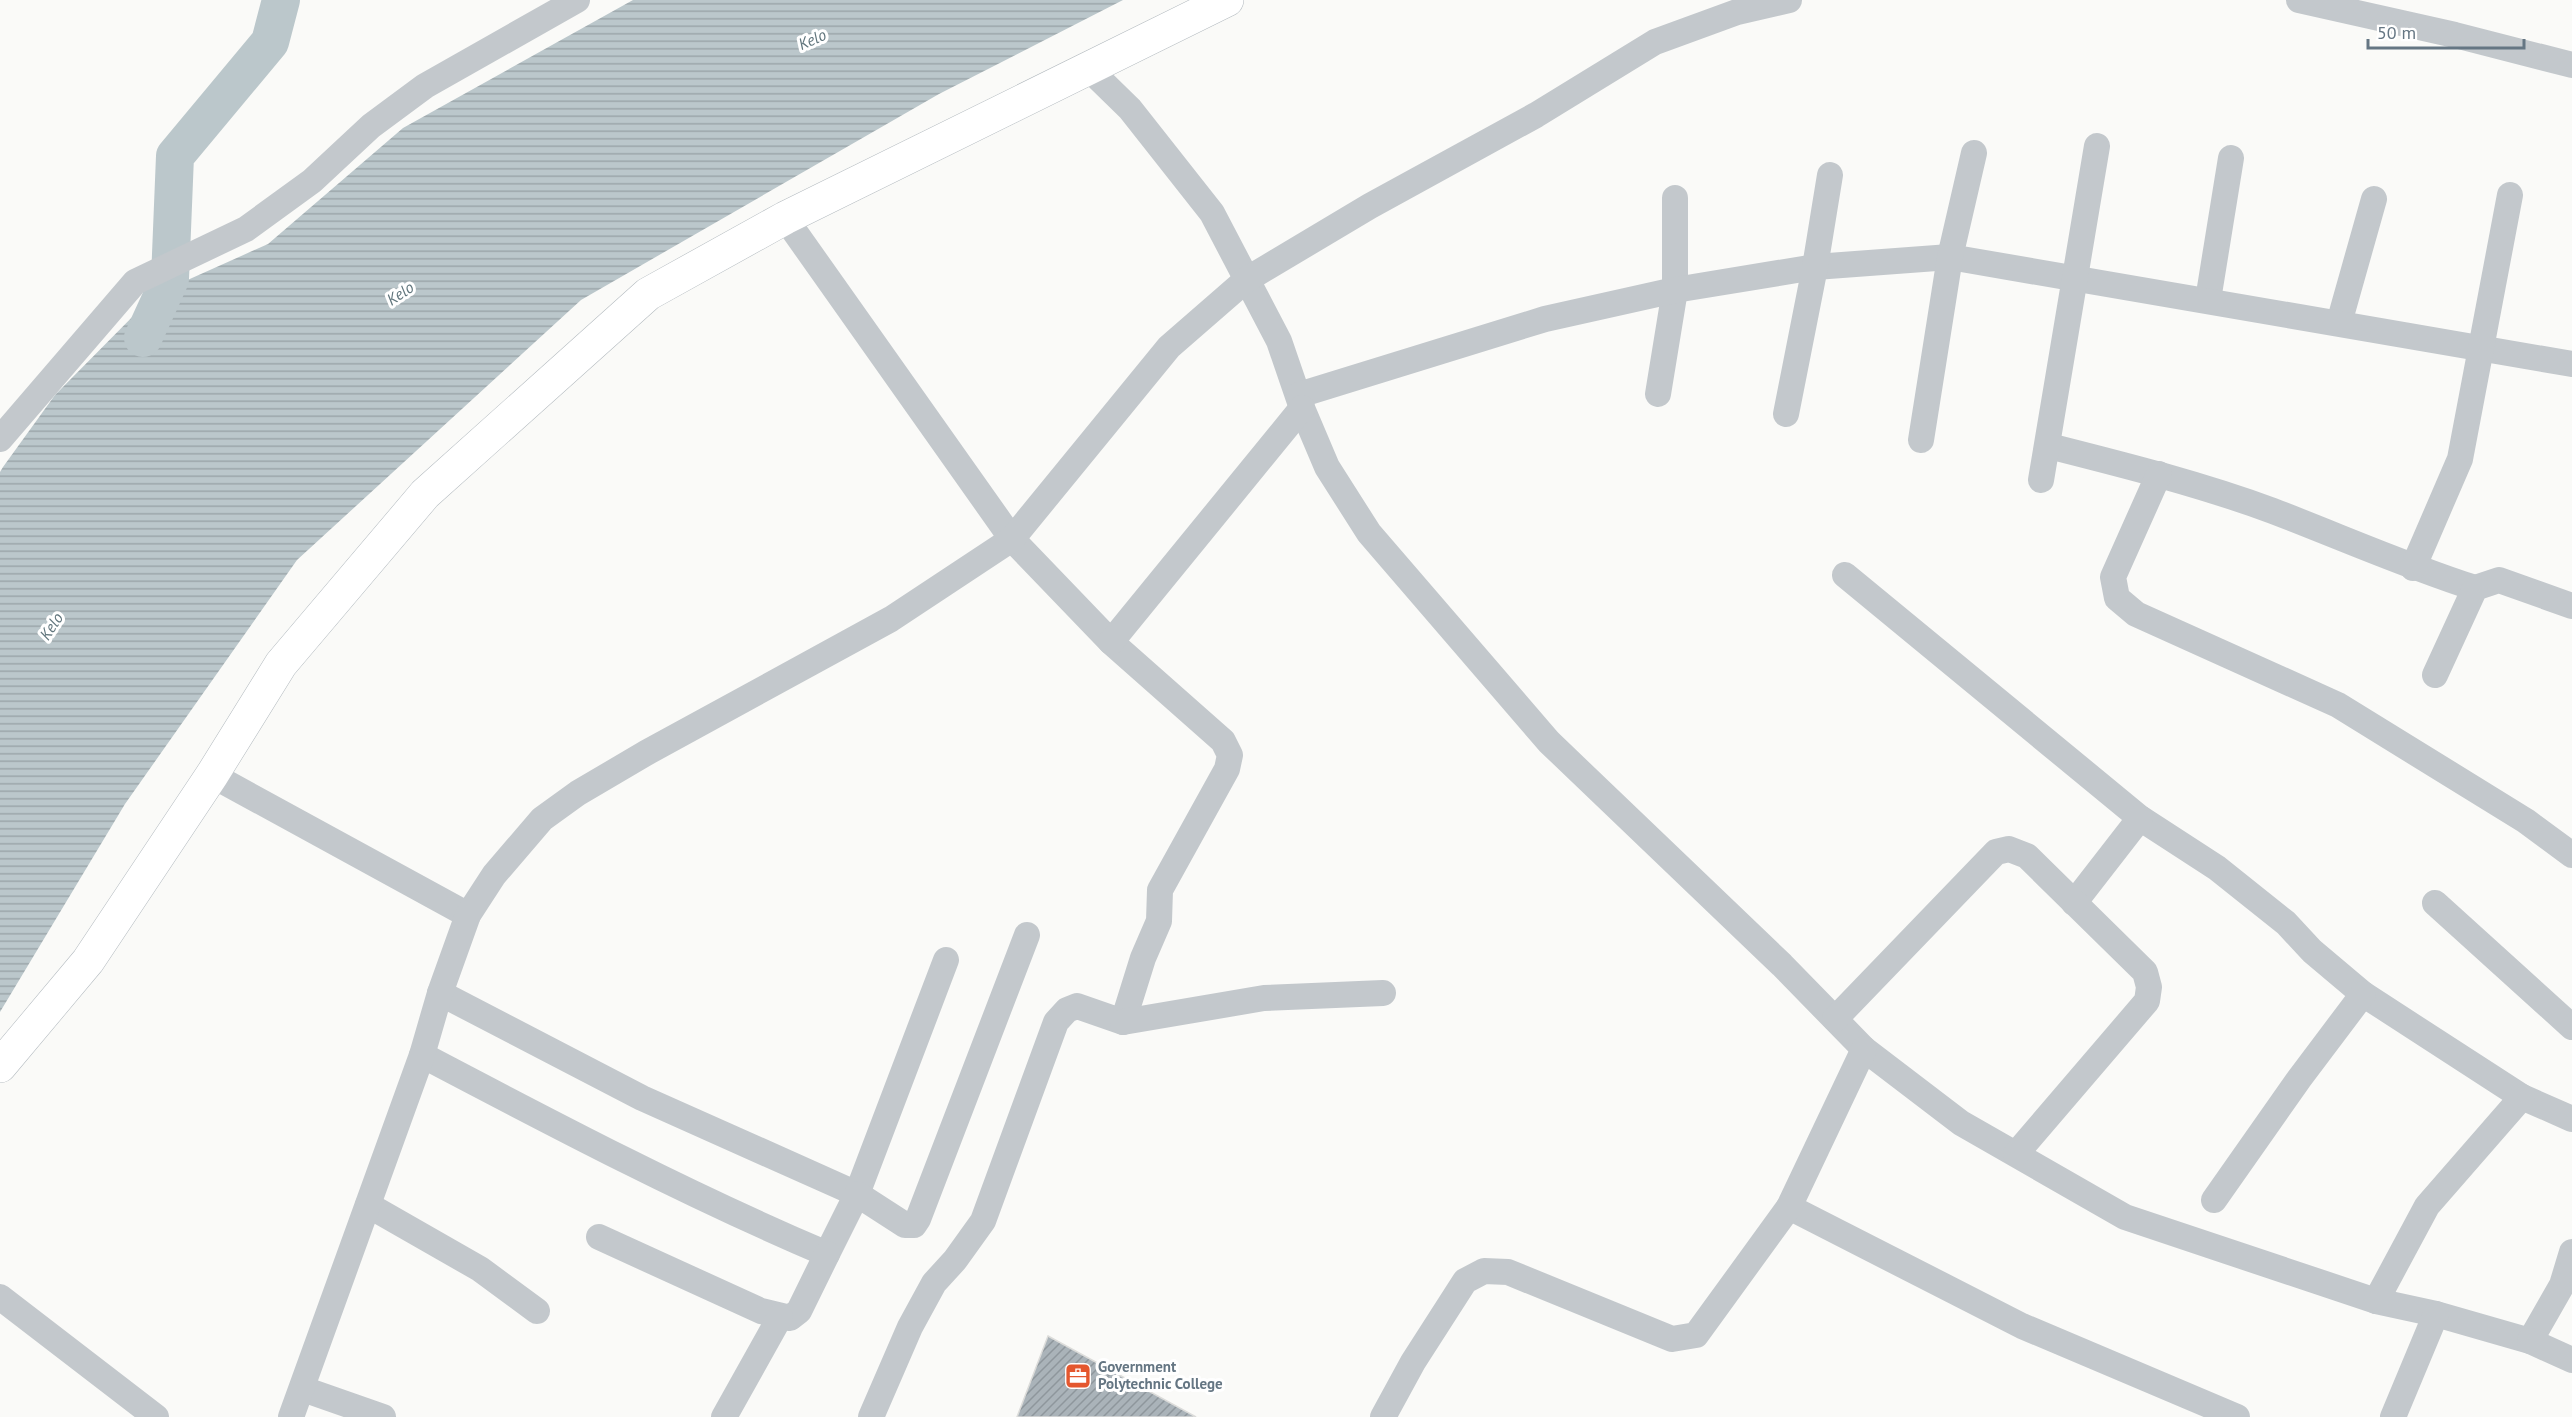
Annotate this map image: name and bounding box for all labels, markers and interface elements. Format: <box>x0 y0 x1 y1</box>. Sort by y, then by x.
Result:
scale bar <box>2368 12 2524 50</box>
text: 50 m <box>2377 21 2416 44</box>
water label: Kelo <box>795 24 829 54</box>
water label: Kelo <box>383 277 417 309</box>
water label: Kelo <box>35 609 67 643</box>
place label: Government Polytechnic College <box>1098 1357 1223 1393</box>
office icon: Government Polytechnic College <box>1063 1361 1093 1391</box>

